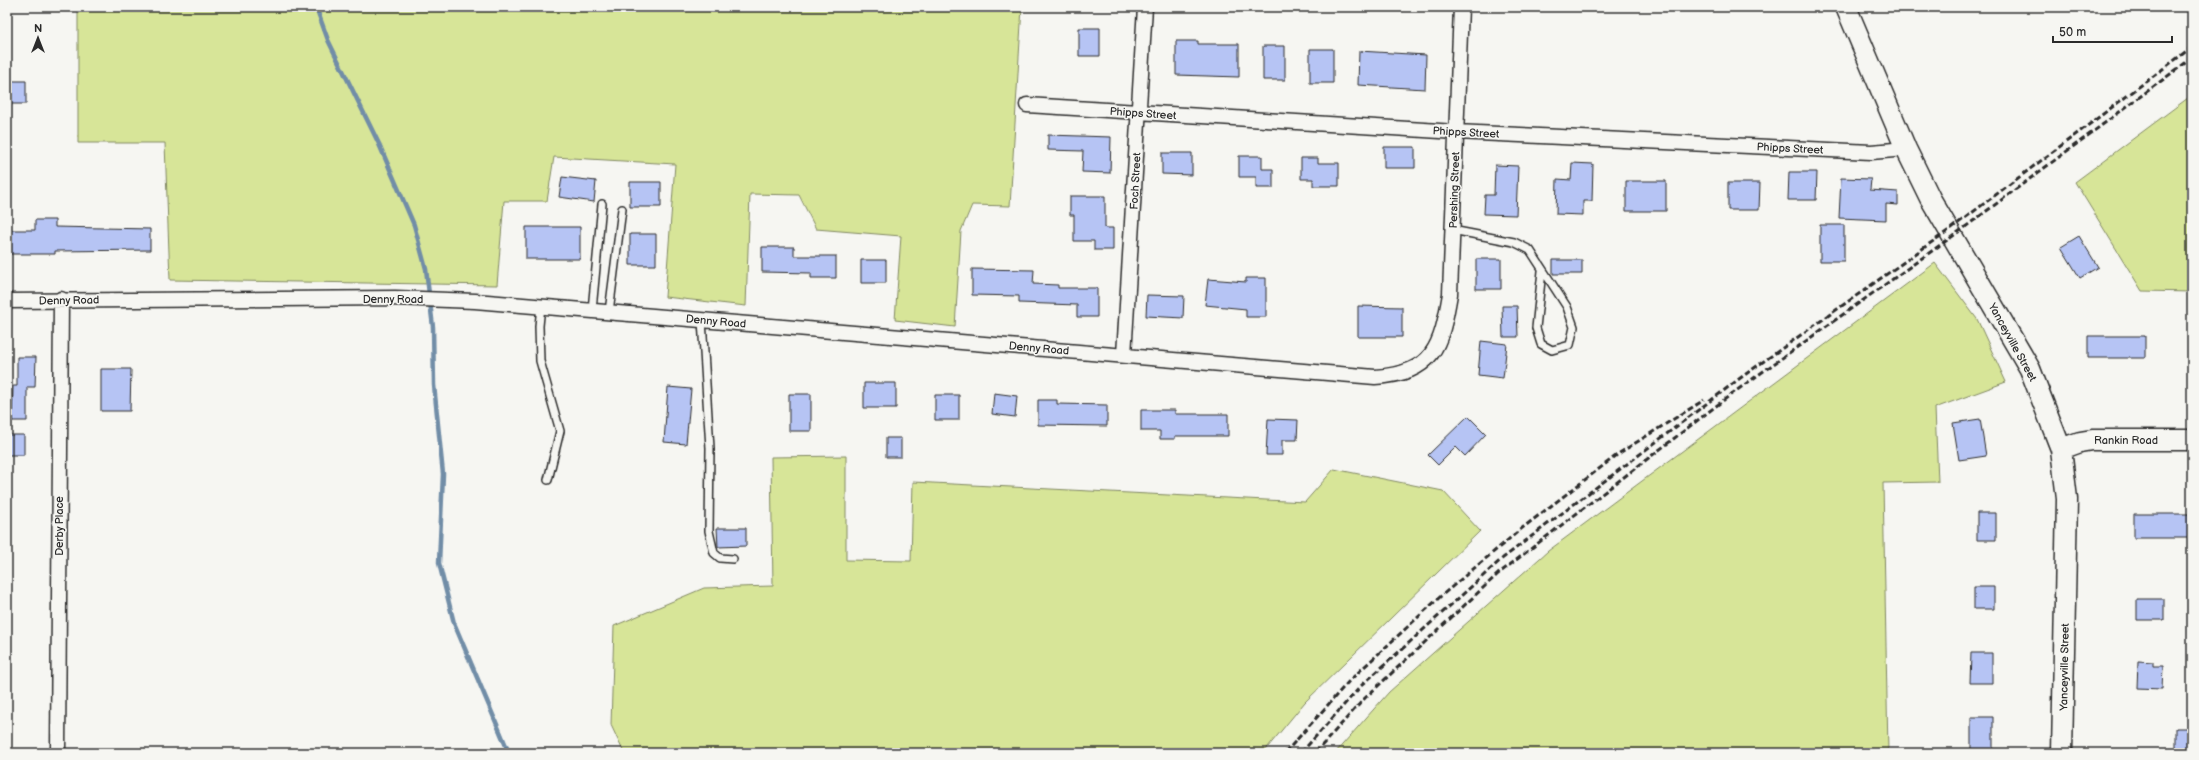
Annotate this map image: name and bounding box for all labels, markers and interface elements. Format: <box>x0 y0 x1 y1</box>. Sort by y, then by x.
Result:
north arrow <box>18 18 58 58</box>
scale bar <box>2053 18 2172 44</box>
text: N <box>34 22 42 35</box>
text: 50 m <box>2059 25 2086 40</box>
street label: Phipps Street <box>1109 105 1177 122</box>
street label: Phipps Street <box>1432 124 1500 141</box>
street label: Phipps Street <box>1756 140 1824 157</box>
street label: Foch Street <box>1128 151 1144 210</box>
street label: Pershing Street <box>1447 151 1462 229</box>
street label: Denny Road <box>39 293 99 308</box>
street label: Denny Road <box>363 293 423 306</box>
street label: Yanceyville Street <box>1985 300 2040 384</box>
street label: Denny Road <box>685 312 747 331</box>
street label: Denny Road <box>1008 339 1070 358</box>
street label: Rankin Road <box>2094 434 2158 447</box>
street label: Derby Place <box>53 496 66 556</box>
street label: Yanceyville Street <box>2057 623 2072 712</box>

